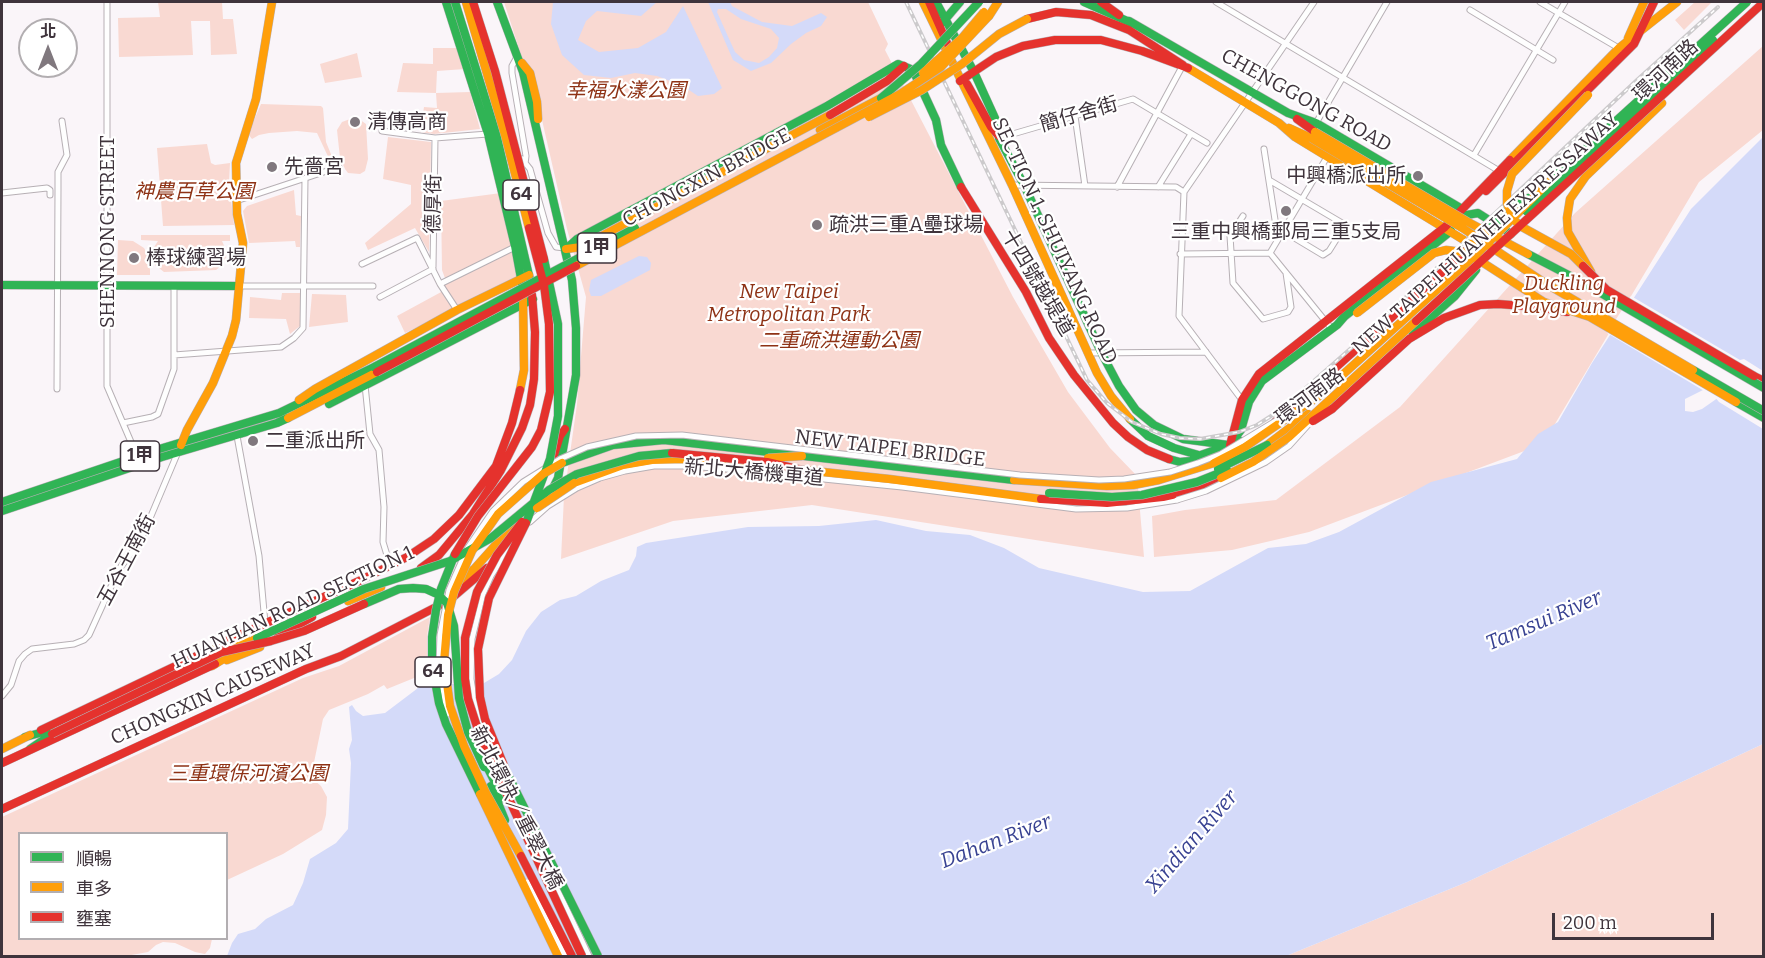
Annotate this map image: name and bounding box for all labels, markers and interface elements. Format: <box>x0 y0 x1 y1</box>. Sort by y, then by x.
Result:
north arrow <box>18 18 78 78</box>
text: 北 <box>40 22 56 41</box>
street label: 環河南路 <box>1629 35 1703 107</box>
street label: CHENGGONG ROAD <box>1217 44 1395 158</box>
park label: 幸福水漾公園 <box>566 79 686 103</box>
street label: 簡仔舍街 <box>1037 92 1121 138</box>
street label: NEW TAIPEI HUANHE EXPRESSAWAY <box>1348 108 1624 360</box>
place label: 清傳高商 <box>367 110 447 134</box>
street label: SECTION 1, SHUIYANG ROAD <box>986 114 1122 368</box>
marker: 清傳高商 <box>348 115 362 129</box>
street label: CHONGXIN BRIDGE <box>619 123 795 233</box>
street label: SHENNONG STREET <box>96 136 120 328</box>
place label: 先嗇宮 <box>284 155 344 179</box>
marker: 先嗇宮 <box>265 160 279 174</box>
place label: 中興橋派出所 <box>1286 164 1406 188</box>
marker: 中興橋派出所 <box>1411 169 1425 183</box>
street label: 德厚街 <box>421 174 447 234</box>
park label: 神農百草公園 <box>134 180 254 204</box>
road number: 64 <box>503 180 539 210</box>
marker: 三重中興橋郵局三重5支局 <box>1279 204 1293 218</box>
place label: 疏洪三重A壘球場 <box>829 213 983 237</box>
marker: 疏洪三重A壘球場 <box>810 218 824 232</box>
place label: 三重中興橋郵局三重5支局 <box>1171 220 1401 244</box>
street label: 十四號越堤道 <box>996 225 1078 341</box>
road number: 1甲 <box>578 233 616 263</box>
place label: 棒球練習場 <box>146 246 246 270</box>
marker: 棒球練習場 <box>127 251 141 265</box>
park label: Duckling Playground <box>1512 272 1616 319</box>
park label: New Taipei Metropolitan Park <box>707 280 871 327</box>
park label: 二重疏洪運動公園 <box>759 329 919 353</box>
street label: 環河南路 <box>1271 363 1349 431</box>
street label: NEW TAIPEI BRIDGE <box>793 425 987 473</box>
place label: 二重派出所 <box>265 429 365 453</box>
marker: 二重派出所 <box>246 434 260 448</box>
road number: 1甲 <box>120 441 160 471</box>
street label: 新北大橋機車道 <box>683 455 825 491</box>
street label: 五谷王南街 <box>93 510 161 610</box>
street label: HUANHAN ROAD SECTION 1 <box>168 541 418 675</box>
water label: Tamsui River <box>1482 585 1606 657</box>
street label: CHONGXIN CAUSEWAY <box>107 639 319 751</box>
road number: 64 <box>415 657 451 687</box>
street label: 新北環快／重翠大橋 <box>464 722 568 894</box>
park label: 三重環保河濱公園 <box>168 762 328 786</box>
water label: Xindian River <box>1141 786 1243 898</box>
water label: Dahan River <box>937 809 1055 875</box>
legend <box>18 832 228 940</box>
text: 順暢 <box>76 848 112 870</box>
text: 車多 <box>76 878 112 900</box>
scale bar <box>1555 901 1717 939</box>
text: 壅塞 <box>76 908 112 930</box>
text: 200 m <box>1563 912 1617 934</box>

